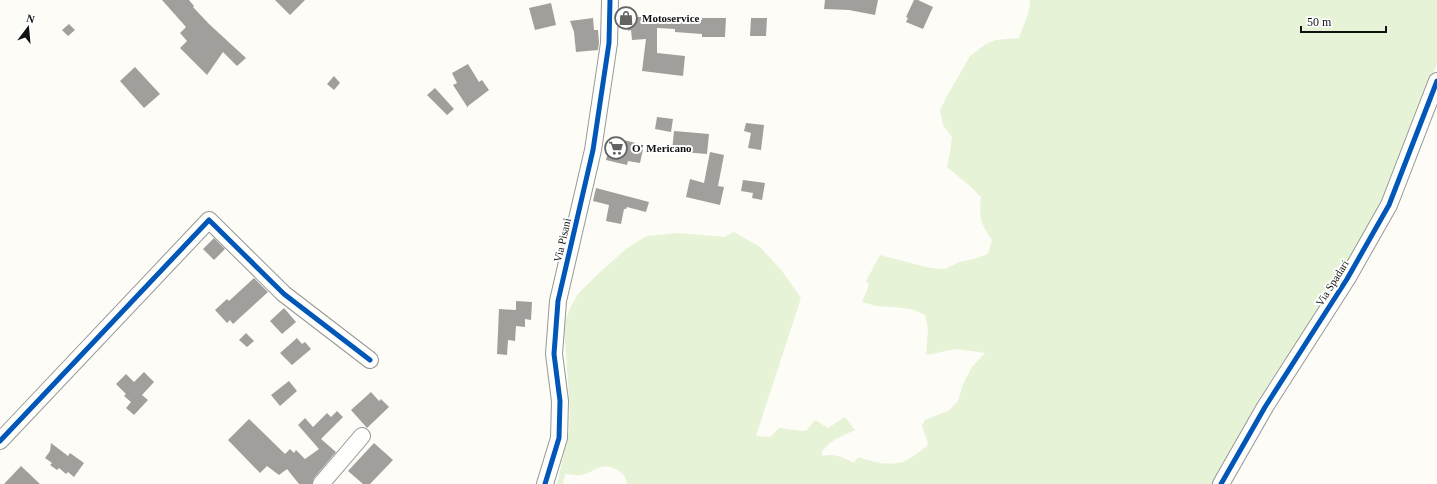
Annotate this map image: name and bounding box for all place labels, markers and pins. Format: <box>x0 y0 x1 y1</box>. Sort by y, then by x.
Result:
shop icon: Motoservice <box>613 5 639 31</box>
place label: Motoservice <box>642 12 700 24</box>
supermarket icon: O' Mericano <box>603 135 629 161</box>
place label: O' Mericano <box>632 142 692 154</box>

